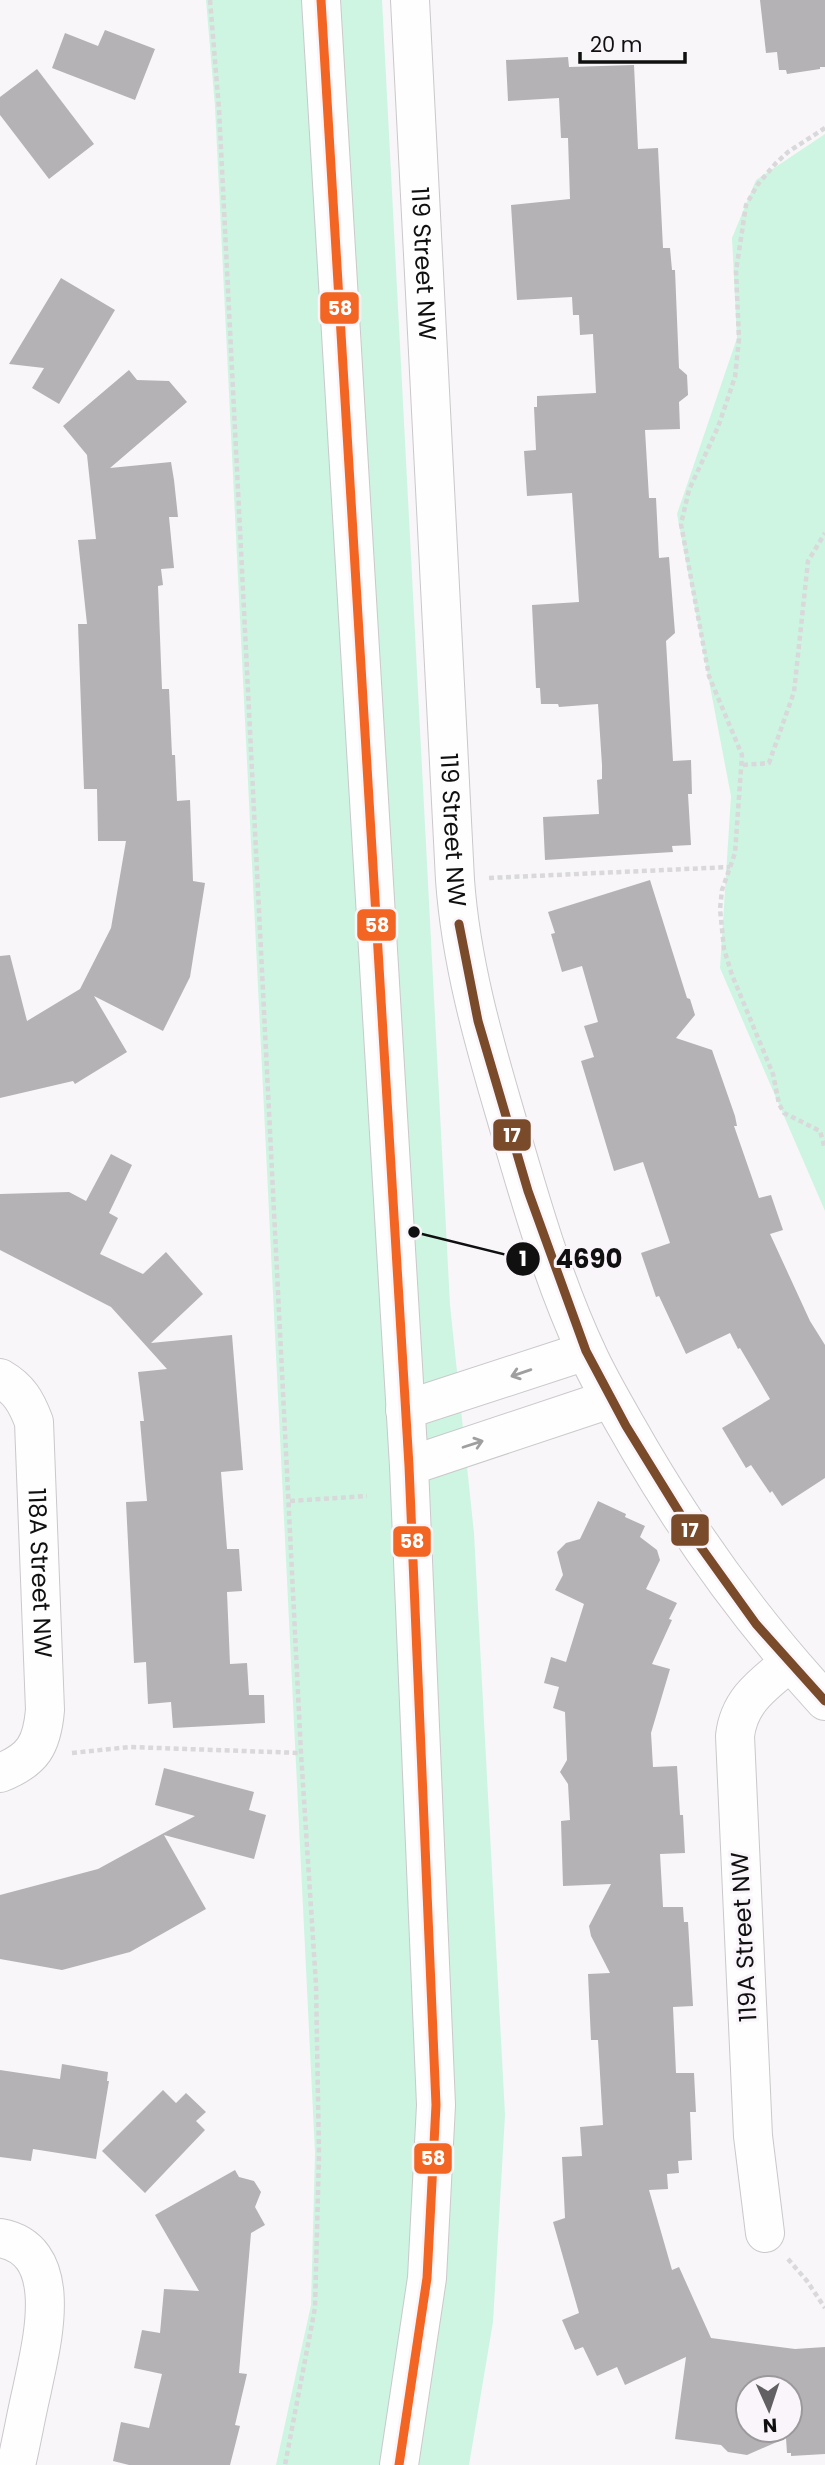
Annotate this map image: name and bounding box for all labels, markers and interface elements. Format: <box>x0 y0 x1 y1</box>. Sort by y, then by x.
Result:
scale bar <box>580 21 685 65</box>
text: 20 m <box>590 30 643 59</box>
street label: 119 Street NW <box>404 186 444 341</box>
line badge: 58 <box>319 291 360 325</box>
text: 58 <box>328 295 352 322</box>
street label: 119 Street NW <box>433 752 474 908</box>
line badge: 58 <box>356 908 397 942</box>
text: 58 <box>365 912 389 939</box>
line badge: 17 <box>492 1118 532 1152</box>
text: 17 <box>503 1122 521 1149</box>
callout: 4690 <box>506 1235 636 1282</box>
text: 4690 <box>555 1241 623 1277</box>
text: 1 <box>519 1244 527 1273</box>
one-way arrow <box>511 1368 533 1380</box>
one-way arrow <box>462 1437 484 1450</box>
street label: 118A Street NW <box>21 1487 60 1659</box>
line badge: 17 <box>670 1513 710 1547</box>
text: 17 <box>681 1517 699 1544</box>
line badge: 58 <box>392 1525 432 1558</box>
text: 58 <box>400 1528 424 1555</box>
street label: 119A Street NW <box>723 1851 764 2023</box>
line badge: 58 <box>413 2142 453 2175</box>
text: 58 <box>421 2145 445 2172</box>
north arrow <box>734 2374 804 2444</box>
text: N <box>762 2412 778 2439</box>

